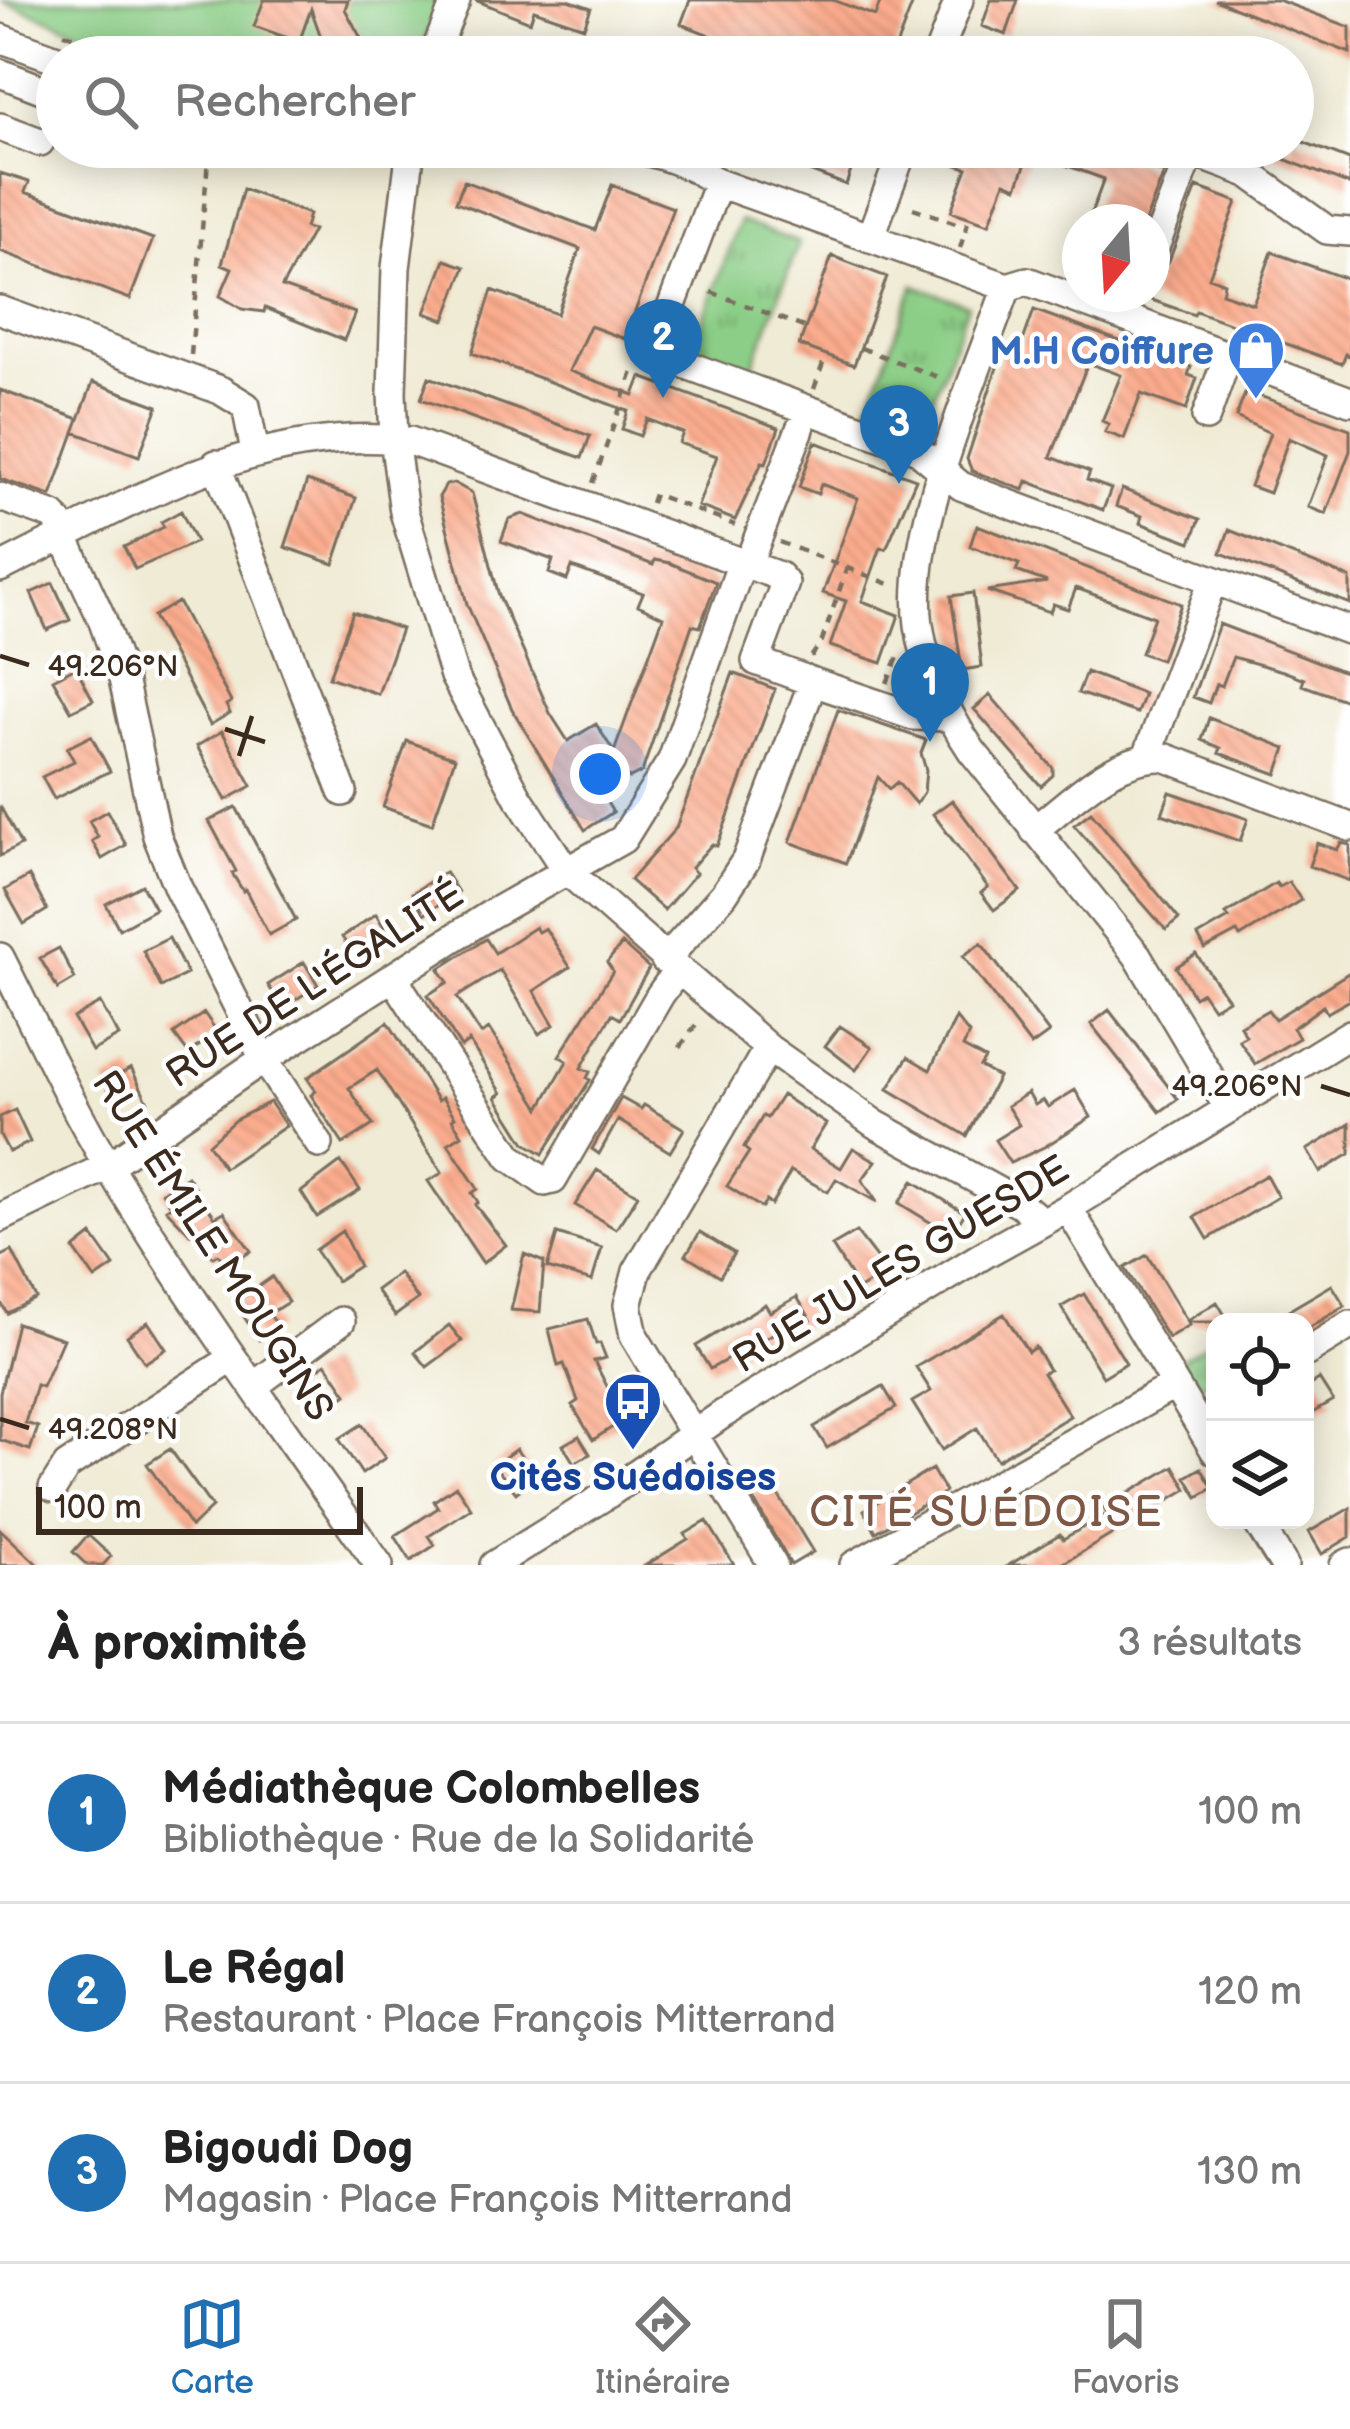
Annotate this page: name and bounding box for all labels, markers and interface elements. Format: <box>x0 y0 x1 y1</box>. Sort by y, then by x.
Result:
search box <box>36 36 1314 168</box>
icon: search <box>78 69 144 135</box>
text: Rechercher <box>174 75 415 130</box>
north arrow <box>1062 204 1170 312</box>
pin: 2 <box>624 299 702 398</box>
shop icon: M.H Coiffure <box>1225 319 1287 401</box>
place label: M.H Coiffure <box>989 329 1214 376</box>
pin: 3 <box>860 385 938 484</box>
pin: 1 <box>891 643 969 742</box>
text: 49.206°N <box>48 649 178 685</box>
your location <box>570 744 630 804</box>
street label: RUE DE L'ÉGALITÉ <box>157 871 473 1099</box>
street label: RUE ÉMILE MOUGINS <box>81 1062 344 1430</box>
text: 49.206°N <box>1172 1069 1302 1105</box>
street label: RUE JULES GUESDE <box>725 1146 1078 1384</box>
map controls <box>1206 1313 1314 1529</box>
button: locate <box>1206 1313 1314 1421</box>
bus stop icon: Cités Suédoises <box>602 1370 664 1452</box>
text: 49.208°N <box>48 1412 178 1448</box>
button: layers <box>1206 1421 1314 1529</box>
place label: Cités Suédoises <box>490 1455 776 1502</box>
scale bar <box>36 1481 363 1534</box>
district label: CITÉ SUÉDOISE <box>809 1486 1165 1539</box>
text: 100 m <box>54 1488 142 1528</box>
text: À proximité <box>48 1613 307 1674</box>
text: 3 résultats <box>1117 1620 1302 1667</box>
text: Médiathèque Colombelles <box>162 1762 700 1817</box>
text: 1 <box>79 1789 95 1836</box>
text: 100 m <box>1198 1789 1302 1836</box>
text: Bibliothèque · Rue de la Solidarité <box>162 1817 754 1864</box>
text: Le Régal <box>162 1942 345 1997</box>
text: 2 <box>75 1969 99 2016</box>
text: 120 m <box>1198 1969 1302 2016</box>
text: Restaurant · Place François Mitterrand <box>162 1997 836 2044</box>
text: Bigoudi Dog <box>162 2122 413 2177</box>
text: 3 <box>76 2149 98 2196</box>
text: 130 m <box>1197 2149 1302 2196</box>
text: Magasin · Place François Mitterrand <box>162 2177 793 2224</box>
tab: Carte <box>171 2291 254 2403</box>
tab: Itinéraire <box>595 2291 730 2403</box>
tab: Favoris <box>1072 2291 1179 2403</box>

